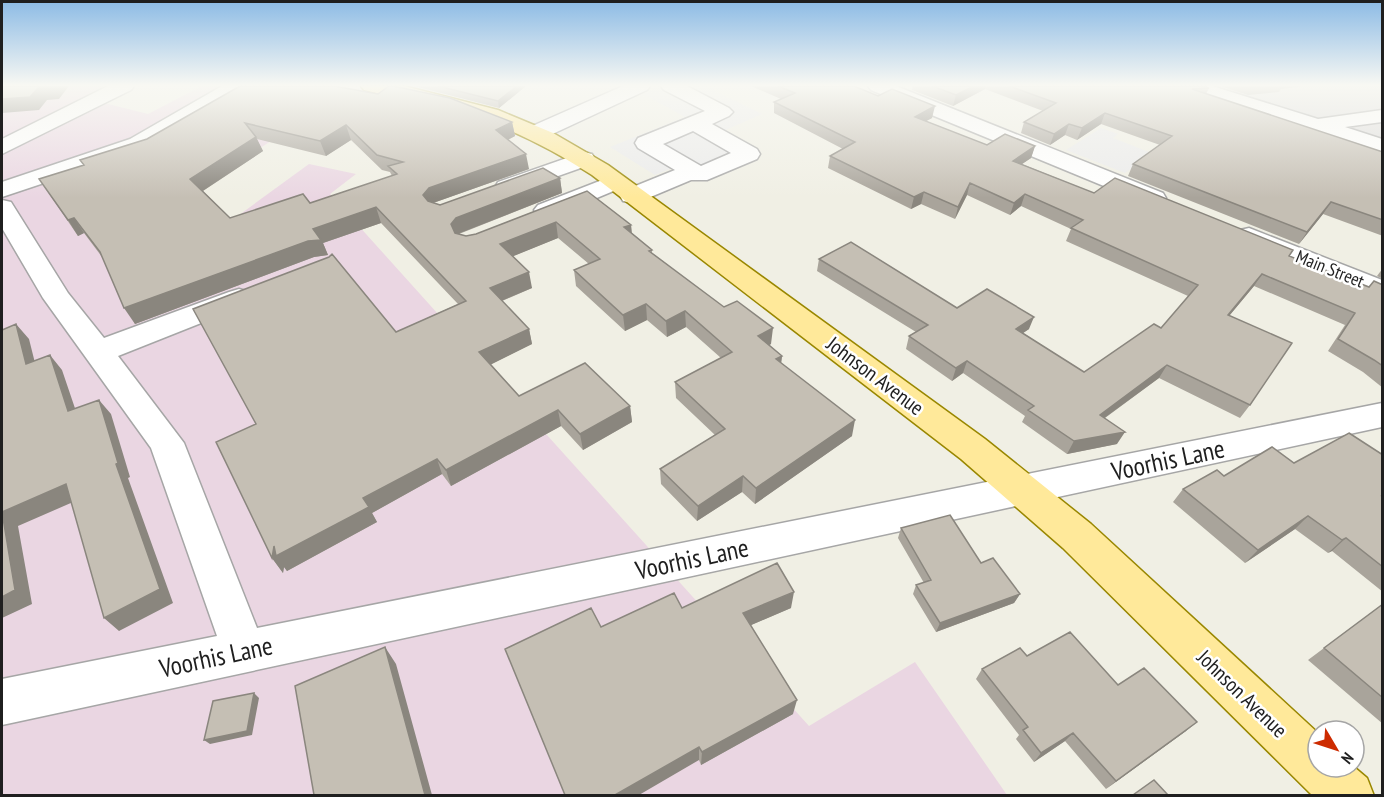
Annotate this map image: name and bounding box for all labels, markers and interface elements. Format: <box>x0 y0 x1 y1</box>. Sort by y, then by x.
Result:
street label: Main Street <box>1293 244 1368 293</box>
street label: Johnson Avenue <box>820 330 929 421</box>
street label: Voorhis Lane <box>1107 431 1227 488</box>
street label: Voorhis Lane <box>631 530 751 587</box>
street label: Voorhis Lane <box>155 628 275 685</box>
street label: Johnson Avenue <box>1191 643 1293 743</box>
north arrow <box>1306 719 1366 779</box>
text: N <box>1337 749 1358 768</box>

